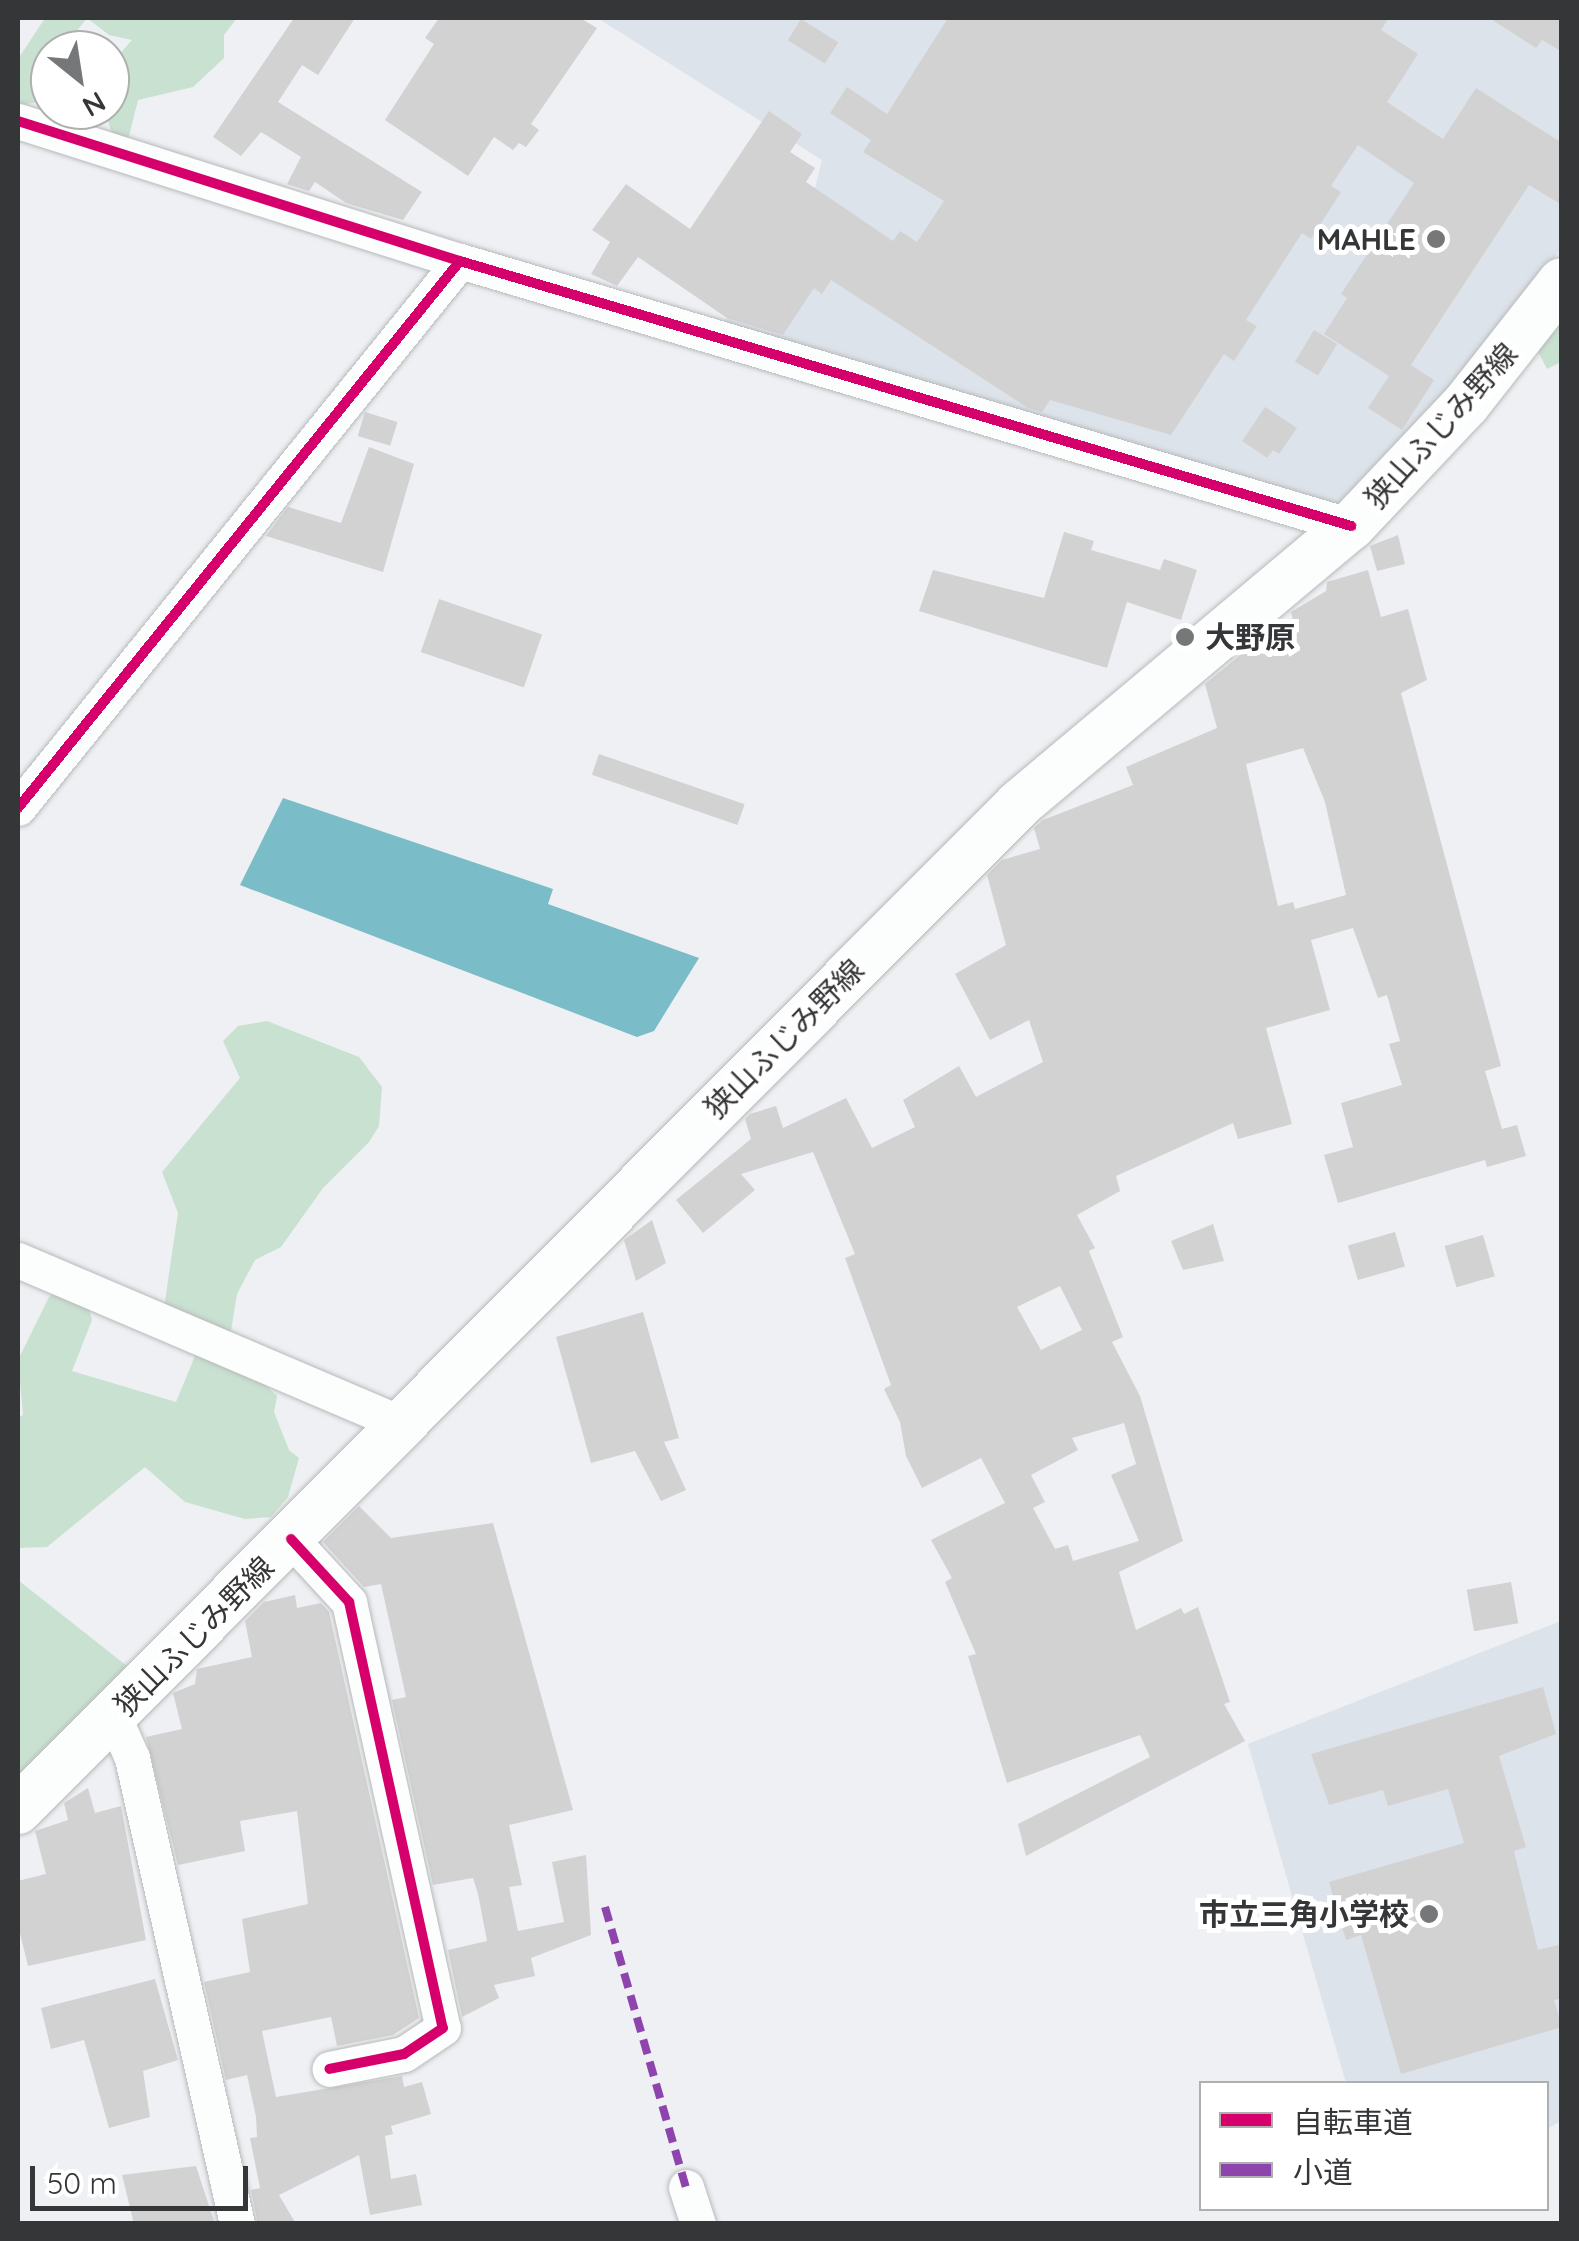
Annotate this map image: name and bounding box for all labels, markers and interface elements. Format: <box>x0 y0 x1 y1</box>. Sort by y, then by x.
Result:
north arrow <box>30 30 130 130</box>
text: N <box>77 84 112 125</box>
place label: MAHLE <box>1317 221 1416 257</box>
marker: MAHLE <box>1425 228 1447 250</box>
street label: 狭山ふじみ野線 <box>1357 336 1525 516</box>
place label: 大野原 <box>1205 619 1295 655</box>
marker: 大野原 <box>1174 626 1196 648</box>
street label: 狭山ふじみ野線 <box>697 952 871 1126</box>
street label: 狭山ふじみ野線 <box>107 1549 281 1723</box>
place label: 市立三角小学校 <box>1199 1896 1409 1932</box>
marker: 市立三角小学校 <box>1418 1903 1440 1925</box>
legend <box>1199 2081 1549 2211</box>
text: 自転車道 <box>1293 2103 1413 2141</box>
scale bar <box>35 2146 252 2208</box>
text: 小道 <box>1293 2153 1353 2191</box>
text: 50 m <box>47 2164 117 2202</box>

